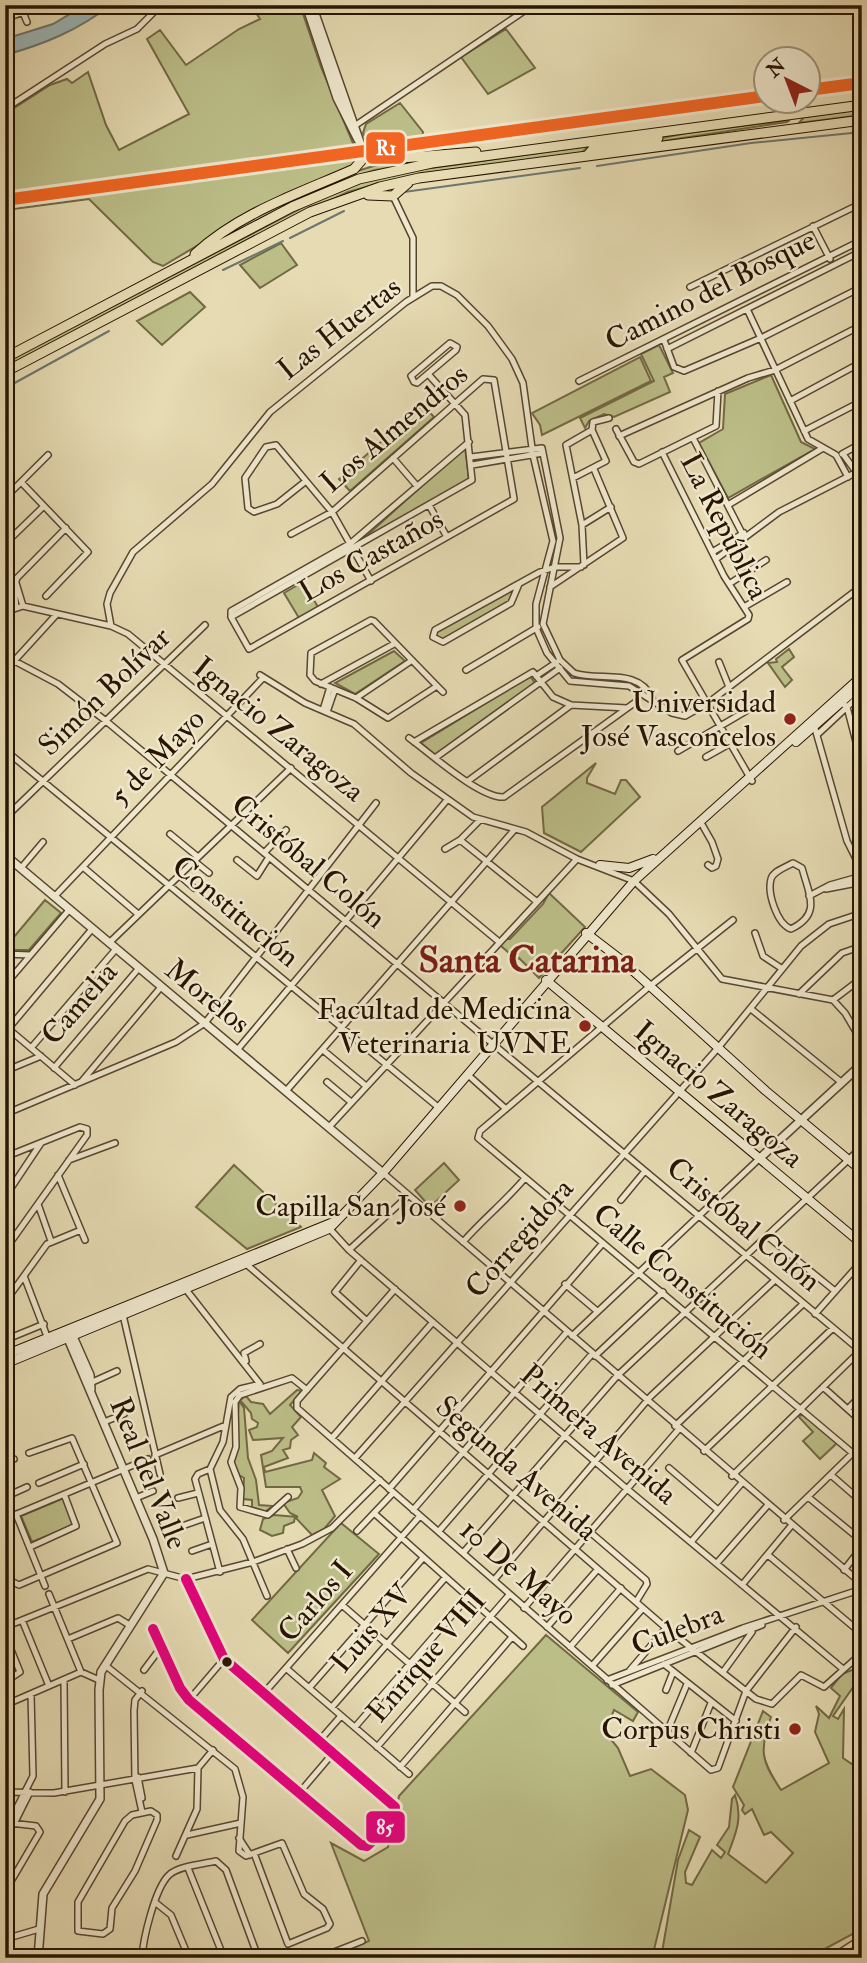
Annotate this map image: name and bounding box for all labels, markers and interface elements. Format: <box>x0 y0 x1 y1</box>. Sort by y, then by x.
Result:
north arrow <box>752 46 822 116</box>
text: N <box>761 53 791 83</box>
line badge: R1 <box>365 131 406 165</box>
text: R1 <box>376 137 396 161</box>
street label: Camino del Bosque <box>599 222 822 359</box>
street label: Las Huertas <box>270 269 408 388</box>
street label: Los Almendros <box>313 356 476 501</box>
street label: La República <box>672 447 777 606</box>
street label: Los Castaños <box>293 501 450 610</box>
street label: Simón Bolívar <box>30 619 178 764</box>
street label: Ignacio Zaragoza <box>186 649 372 810</box>
place label: Universidad José Vasconcelos <box>580 684 776 755</box>
street label: 5 de Mayo <box>102 701 213 814</box>
marker: Universidad José Vasconcelos <box>782 711 798 727</box>
street label: Cristóbal Colón <box>224 786 393 937</box>
street label: Constitución <box>165 847 307 975</box>
district label: Santa Catarina <box>419 937 637 984</box>
street label: Morelos <box>158 951 258 1042</box>
street label: Camelia <box>33 954 126 1052</box>
place label: Facultad de Medicina Veterinaria UVNE <box>317 991 572 1062</box>
street label: Ignacio Zaragoza <box>626 1013 811 1176</box>
marker: Facultad de Medicina Veterinaria UVNE <box>577 1018 593 1034</box>
street label: Cristóbal Colón <box>659 1149 828 1300</box>
street label: Corregidora <box>457 1170 582 1306</box>
place label: Capilla San José <box>255 1188 446 1225</box>
street label: Calle Constitución <box>585 1196 780 1367</box>
marker: Capilla San José <box>452 1198 468 1214</box>
street label: Primera Avenida <box>513 1356 685 1513</box>
street label: Segunda Avenida <box>428 1388 606 1549</box>
street label: Real del Valle <box>101 1392 196 1554</box>
street label: 10 De Mayo <box>452 1511 585 1634</box>
street label: Carlos I <box>270 1553 361 1650</box>
street label: Luis XV <box>323 1575 421 1681</box>
street label: Enrique VIII <box>359 1582 494 1730</box>
street label: Culebra <box>626 1595 729 1664</box>
unlabelled marker <box>220 1655 234 1669</box>
place label: Corpus Christi <box>601 1711 781 1748</box>
marker: Corpus Christi <box>787 1721 803 1737</box>
line badge: 85 <box>365 1810 406 1844</box>
text: 85 <box>376 1816 394 1840</box>

